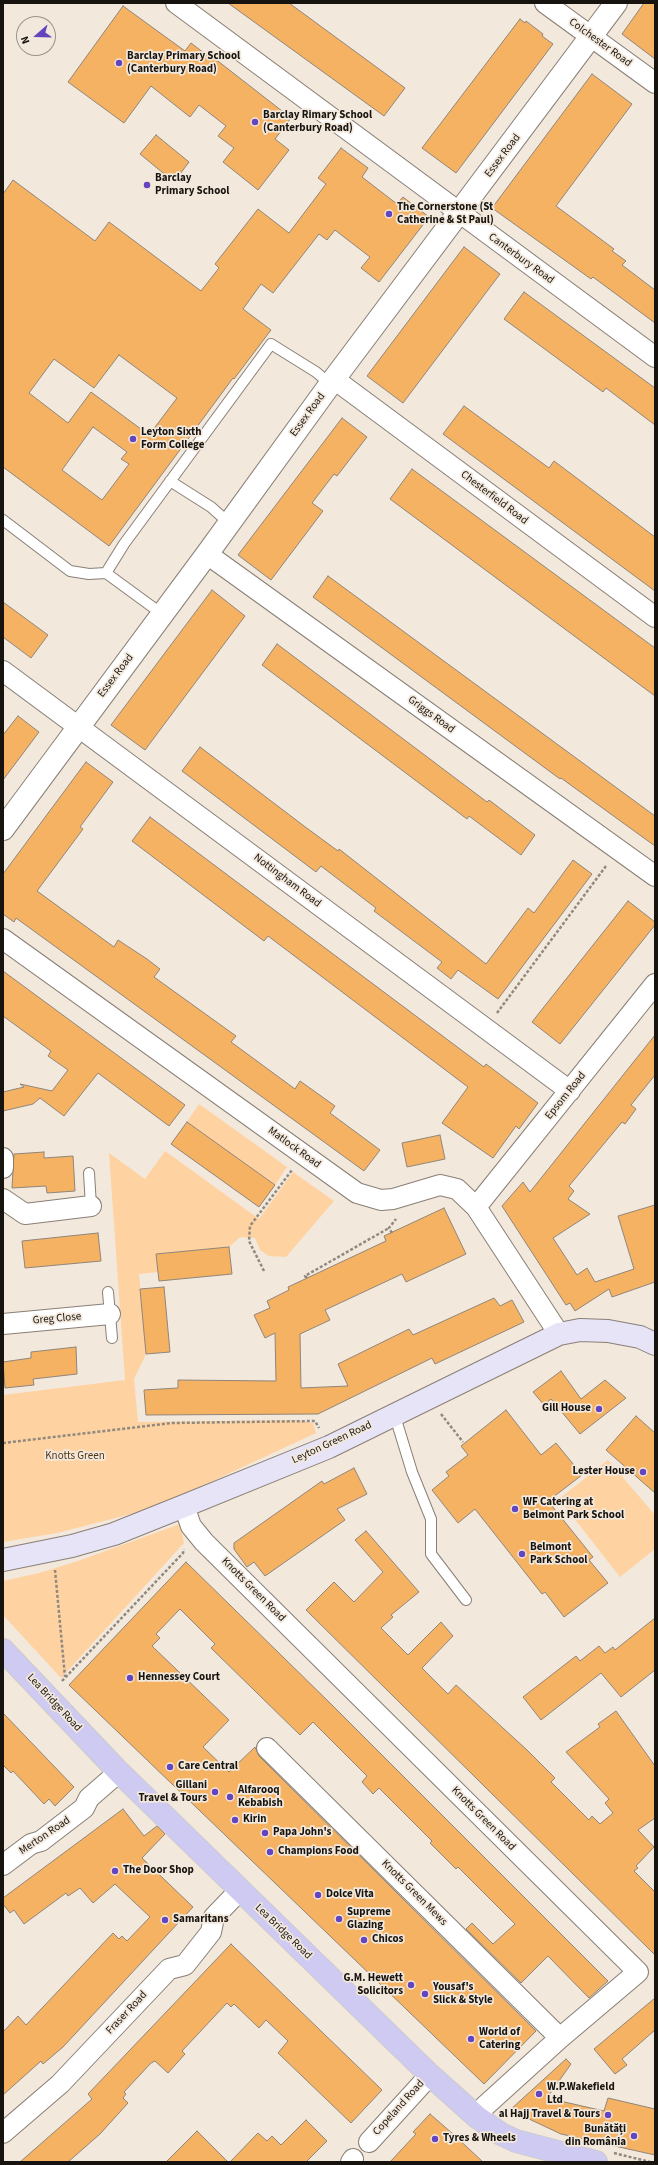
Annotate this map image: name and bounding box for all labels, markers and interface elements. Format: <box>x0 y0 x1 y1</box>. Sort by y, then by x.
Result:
north arrow <box>16 16 56 56</box>
street label: Colchester Road <box>566 16 634 70</box>
text: N <box>17 34 33 46</box>
place label: Barclay Primary School (Canterbury Road) <box>127 50 240 76</box>
marker: Barclay Primary School (Canterbury Road) <box>114 58 124 68</box>
place label: Barclay Rimary School (Canterbury Road) <box>263 109 372 135</box>
marker: Barclay Rimary School (Canterbury Road) <box>250 117 260 127</box>
street label: Essex Road <box>482 132 524 180</box>
place label: Barclay Primary School <box>155 172 229 198</box>
marker: Barclay Primary School <box>142 180 152 190</box>
place label: The Cornerstone (St Catherine & St Paul) <box>397 201 494 227</box>
marker: The Cornerstone (St Catherine & St Paul) <box>384 209 394 219</box>
street label: Canterbury Road <box>486 231 556 287</box>
street label: Essex Road <box>288 390 328 440</box>
place label: Leyton Sixth Form College <box>141 426 204 452</box>
marker: Leyton Sixth Form College <box>128 434 138 444</box>
street label: Chesterfield Road <box>458 468 530 528</box>
street label: Essex Road <box>95 652 137 700</box>
street label: Griggs Road <box>405 694 457 736</box>
street label: Nottingham Road <box>251 851 323 911</box>
street label: Epsom Road <box>543 1070 589 1122</box>
street label: Matlock Road <box>265 1124 323 1172</box>
street label: Greg Close <box>32 1310 82 1328</box>
place label: Gill House <box>542 1402 591 1416</box>
marker: Gill House <box>594 1404 604 1414</box>
street label: Leyton Green Road <box>290 1419 374 1467</box>
park label: Knotts Green <box>45 1450 105 1464</box>
place label: Lester House <box>572 1465 635 1479</box>
marker: Lester House <box>638 1467 648 1477</box>
place label: WF Catering at Belmont Park School <box>523 1496 624 1522</box>
marker: WF Catering at Belmont Park School <box>510 1504 520 1514</box>
place label: Belmont Park School <box>530 1541 587 1567</box>
marker: Belmont Park School <box>517 1549 527 1559</box>
street label: Knotts Green Road <box>218 1555 288 1625</box>
street label: Lea Bridge Road <box>24 1671 84 1735</box>
place label: Hennessey Court <box>138 1671 220 1685</box>
marker: Hennessey Court <box>125 1673 135 1683</box>
place label: Care Central <box>178 1760 238 1774</box>
marker: Care Central <box>165 1762 175 1772</box>
place label: Gillani Travel & Tours <box>138 1779 207 1805</box>
place label: Alfarooq Kebabish <box>238 1784 283 1810</box>
street label: Knotts Green Road <box>448 1784 518 1854</box>
marker: Gillani Travel & Tours <box>210 1787 220 1797</box>
marker: Alfarooq Kebabish <box>225 1792 235 1802</box>
place label: Kirin <box>243 1813 266 1827</box>
street label: Merton Road <box>17 1814 73 1858</box>
marker: Kirin <box>230 1815 240 1825</box>
place label: Papa John's <box>273 1826 331 1840</box>
marker: Papa John's <box>260 1828 270 1838</box>
place label: Champions Food <box>278 1845 359 1859</box>
marker: Champions Food <box>265 1847 275 1857</box>
street label: Knotts Green Mews <box>378 1857 450 1929</box>
place label: The Door Shop <box>123 1864 194 1878</box>
marker: The Door Shop <box>110 1866 120 1876</box>
place label: Dolce Vita <box>326 1888 374 1902</box>
marker: Dolce Vita <box>313 1890 323 1900</box>
street label: Lea Bridge Road <box>252 1902 314 1962</box>
place label: Supreme Glazing <box>347 1906 391 1932</box>
place label: Samaritans <box>173 1913 229 1927</box>
marker: Supreme Glazing <box>334 1914 344 1924</box>
marker: Samaritans <box>160 1915 170 1925</box>
place label: Chicos <box>372 1933 403 1947</box>
marker: Chicos <box>359 1935 369 1945</box>
place label: G.M. Hewett Solicitors <box>344 1972 403 1998</box>
marker: G.M. Hewett Solicitors <box>406 1980 416 1990</box>
place label: Yousaf's Slick & Style <box>433 1981 493 2007</box>
street label: Fraser Road <box>104 1989 150 2037</box>
marker: Yousaf's Slick & Style <box>420 1989 430 1999</box>
place label: World of Catering <box>479 2026 520 2052</box>
marker: World of Catering <box>466 2034 476 2044</box>
street label: Copeland Road <box>371 2078 427 2138</box>
place label: W.P.Wakefield Ltd <box>547 2081 615 2107</box>
marker: W.P.Wakefield Ltd <box>534 2089 544 2099</box>
place label: al Hajj Travel & Tours <box>499 2108 600 2122</box>
marker: al Hajj Travel & Tours <box>603 2110 613 2120</box>
place label: Bunătăți din România <box>565 2123 626 2149</box>
marker: Bunătăți din România <box>629 2131 639 2141</box>
place label: Tyres & Wheels <box>443 2132 516 2146</box>
marker: Tyres & Wheels <box>430 2134 440 2144</box>

